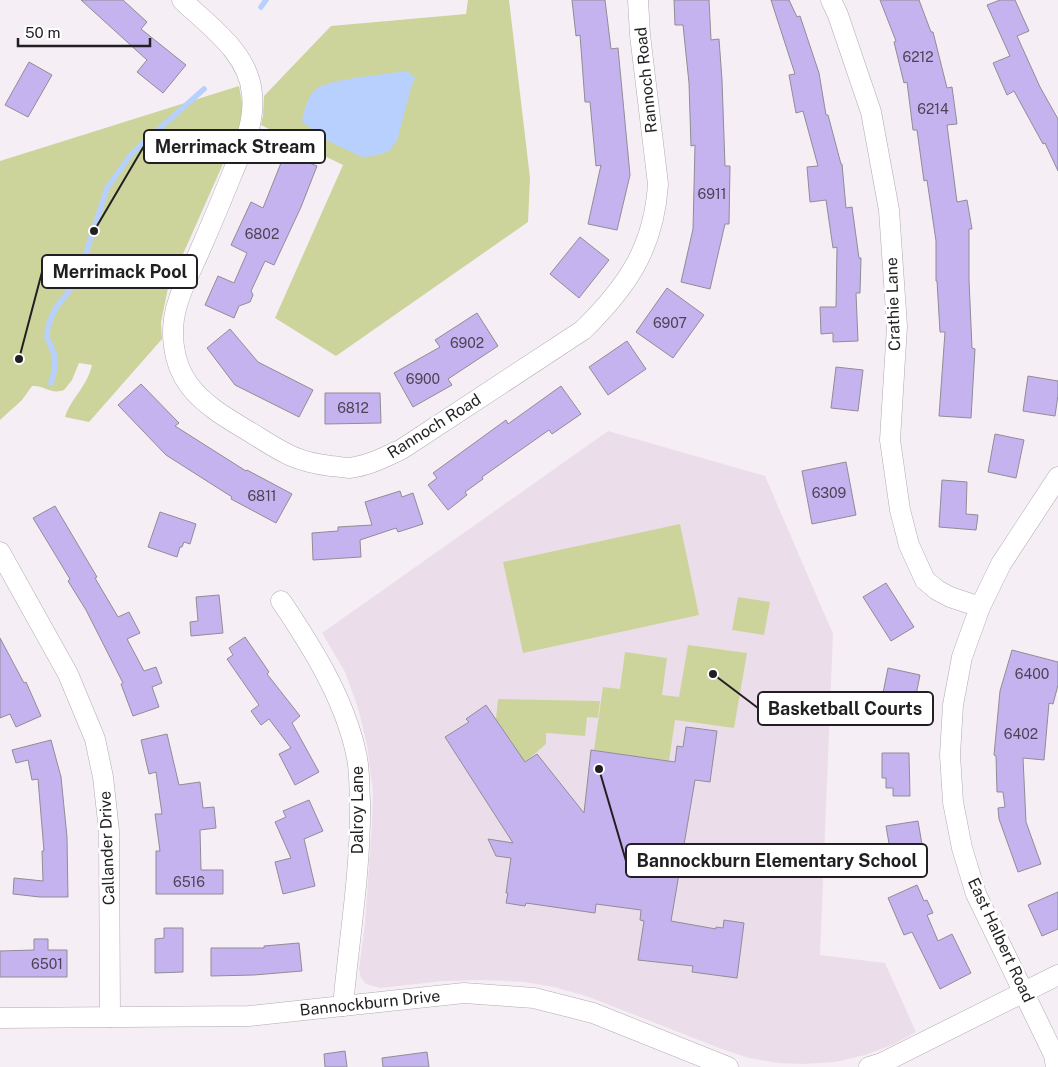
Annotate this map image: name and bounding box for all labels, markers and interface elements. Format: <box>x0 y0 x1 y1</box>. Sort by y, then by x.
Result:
scale bar <box>18 15 150 47</box>
text: 50 m <box>25 24 60 41</box>
street label: Rannoch Road <box>631 26 661 134</box>
house number: 6212 <box>902 49 934 65</box>
house number: 6214 <box>917 101 949 117</box>
callout: Merrimack Stream <box>144 130 325 163</box>
text: Merrimack Stream <box>155 136 315 157</box>
house number: 6911 <box>698 186 726 202</box>
house number: 6802 <box>245 226 279 242</box>
callout: Merrimack Pool <box>42 255 197 288</box>
street label: Crathie Lane <box>882 257 904 351</box>
text: Merrimack Pool <box>53 261 188 282</box>
house number: 6907 <box>653 315 687 331</box>
house number: 6902 <box>450 335 484 351</box>
house number: 6900 <box>406 371 440 387</box>
street label: Rannoch Road <box>384 390 484 462</box>
house number: 6812 <box>337 400 369 416</box>
house number: 6309 <box>812 485 847 501</box>
house number: 6811 <box>247 488 277 504</box>
house number: 6400 <box>1015 666 1049 682</box>
callout: Basketball Courts <box>758 692 933 725</box>
text: Basketball Courts <box>768 698 922 719</box>
house number: 6402 <box>1004 726 1038 742</box>
street label: Dalroy Lane <box>348 766 367 854</box>
street label: Callander Drive <box>96 791 118 905</box>
callout: Bannockburn Elementary School <box>626 844 927 877</box>
text: Bannockburn Elementary School <box>637 850 918 871</box>
house number: 6516 <box>173 874 205 890</box>
street label: East Halbert Road <box>964 875 1038 1005</box>
house number: 6501 <box>31 956 63 972</box>
street label: Bannockburn Drive <box>299 986 441 1020</box>

